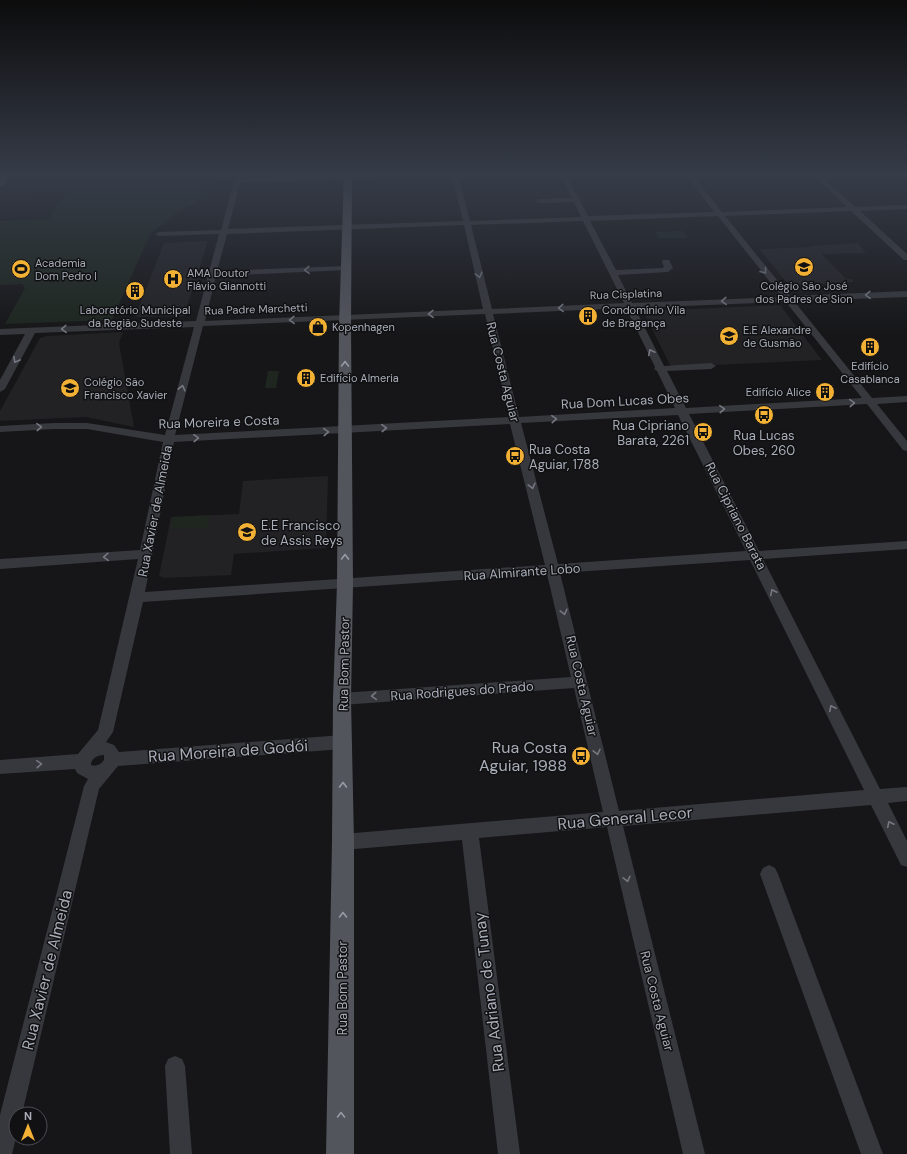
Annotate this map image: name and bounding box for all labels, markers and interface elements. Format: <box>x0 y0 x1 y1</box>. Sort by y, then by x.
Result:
place label: Academia Dom Pedro I <box>35 256 97 283</box>
school or university icon: Colégio São José dos Padres de Sion <box>793 256 815 278</box>
sports icon: Academia Dom Pedro I <box>10 258 32 280</box>
place label: AMA Doutor Flávio Giannotti <box>187 266 266 293</box>
one-way arrow <box>304 266 310 274</box>
one-way arrow <box>760 266 767 273</box>
hospital icon: AMA Doutor Flávio Giannotti <box>162 268 184 290</box>
one-way arrow <box>474 271 483 278</box>
place label: Colégio São José dos Padres de Sion <box>755 279 853 306</box>
building icon: Laboratório Municipal da Região Sudeste <box>124 280 146 302</box>
street label: Rua Cisplatina <box>590 286 662 302</box>
one-way arrow <box>865 291 871 300</box>
one-way arrow <box>721 297 727 306</box>
street label: Rua Padre Marchetti <box>204 300 308 318</box>
place label: Laboratório Municipal da Região Sudeste <box>80 303 190 330</box>
place label: Condomínio Vila de Bragança <box>602 303 685 330</box>
one-way arrow <box>558 304 564 313</box>
building icon: Condomínio Vila de Bragança <box>577 305 599 327</box>
one-way arrow <box>428 310 434 318</box>
one-way arrow <box>289 315 295 324</box>
shop icon: Kopenhagen <box>307 316 329 338</box>
place label: Kopenhagen <box>332 320 395 334</box>
street label: Rua Costa Aguiar <box>482 320 524 424</box>
place label: E.E Alexandre de Gusmão <box>743 323 811 350</box>
one-way arrow <box>61 324 67 333</box>
school or university icon: E.E Alexandre de Gusmão <box>718 325 740 347</box>
building icon: Edifício Casablanca <box>859 336 881 358</box>
one-way arrow <box>648 349 656 357</box>
one-way arrow <box>14 356 21 363</box>
place label: Edifício Casablanca <box>840 359 900 386</box>
one-way arrow <box>341 361 349 367</box>
building icon: Edifício Almeria <box>295 367 317 389</box>
place label: Edifício Almeria <box>320 371 399 385</box>
place label: Colégio São Francisco Xavier <box>84 375 167 402</box>
school or university icon: Colégio São Francisco Xavier <box>59 377 81 399</box>
building icon: Edifício Alice <box>814 381 836 403</box>
one-way arrow <box>178 385 186 391</box>
place label: Edifício Alice <box>746 385 811 399</box>
street label: Rua Dom Lucas Obes <box>560 389 690 413</box>
one-way arrow <box>849 398 855 407</box>
bus stop icon: Rua Lucas Obes, 260 <box>753 404 775 426</box>
one-way arrow <box>719 405 725 414</box>
street label: Rua Moreira e Costa <box>158 411 280 433</box>
one-way arrow <box>551 415 557 423</box>
place label: Rua Cipriano Barata, 2261 <box>613 417 689 449</box>
bus stop icon: Rua Cipriano Barata, 2261 <box>692 421 714 443</box>
one-way arrow <box>36 423 42 431</box>
one-way arrow <box>381 424 387 433</box>
one-way arrow <box>323 427 329 436</box>
place label: Rua Lucas Obes, 260 <box>733 427 795 459</box>
one-way arrow <box>193 434 199 442</box>
place label: Rua Costa Aguiar, 1788 <box>529 441 599 473</box>
street label: Rua Xavier de Almeida <box>134 444 176 578</box>
bus stop icon: Rua Costa Aguiar, 1788 <box>504 445 526 467</box>
street label: Rua Cipriano Barata <box>701 459 771 573</box>
one-way arrow <box>527 482 536 489</box>
place label: E.E Francisco de Assis Reys <box>261 517 343 549</box>
school or university icon: E.E Francisco de Assis Reys <box>236 521 258 543</box>
one-way arrow <box>103 552 109 561</box>
one-way arrow <box>341 554 349 560</box>
street label: Rua Almirante Lobo <box>463 559 581 585</box>
one-way arrow <box>771 588 778 596</box>
one-way arrow <box>559 609 567 615</box>
street label: Rua Bom Pastor <box>335 617 353 711</box>
street label: Rua Costa Aguiar <box>562 634 602 738</box>
street label: Rua Rodrigues do Prado <box>390 677 534 704</box>
one-way arrow <box>371 692 377 701</box>
one-way arrow <box>829 705 836 712</box>
street label: Rua Moreira de Godói <box>147 735 309 767</box>
place label: Rua Costa Aguiar, 1988 <box>479 737 567 776</box>
bus stop icon: Rua Costa Aguiar, 1988 <box>570 745 592 767</box>
one-way arrow <box>593 749 601 755</box>
one-way arrow <box>36 760 42 769</box>
one-way arrow <box>339 782 347 788</box>
street label: Rua General Lecor <box>557 802 693 834</box>
one-way arrow <box>887 821 895 829</box>
one-way arrow <box>623 875 631 882</box>
street label: Rua Xavier de Almeida <box>17 888 77 1052</box>
street label: Rua Adriano de Tunay <box>469 911 509 1073</box>
one-way arrow <box>338 912 347 918</box>
street label: Rua Bom Pastor <box>334 941 351 1035</box>
street label: Rua Costa Aguiar <box>636 949 678 1053</box>
north arrow <box>8 1106 48 1146</box>
text: N <box>24 1109 32 1123</box>
one-way arrow <box>337 1112 345 1118</box>

